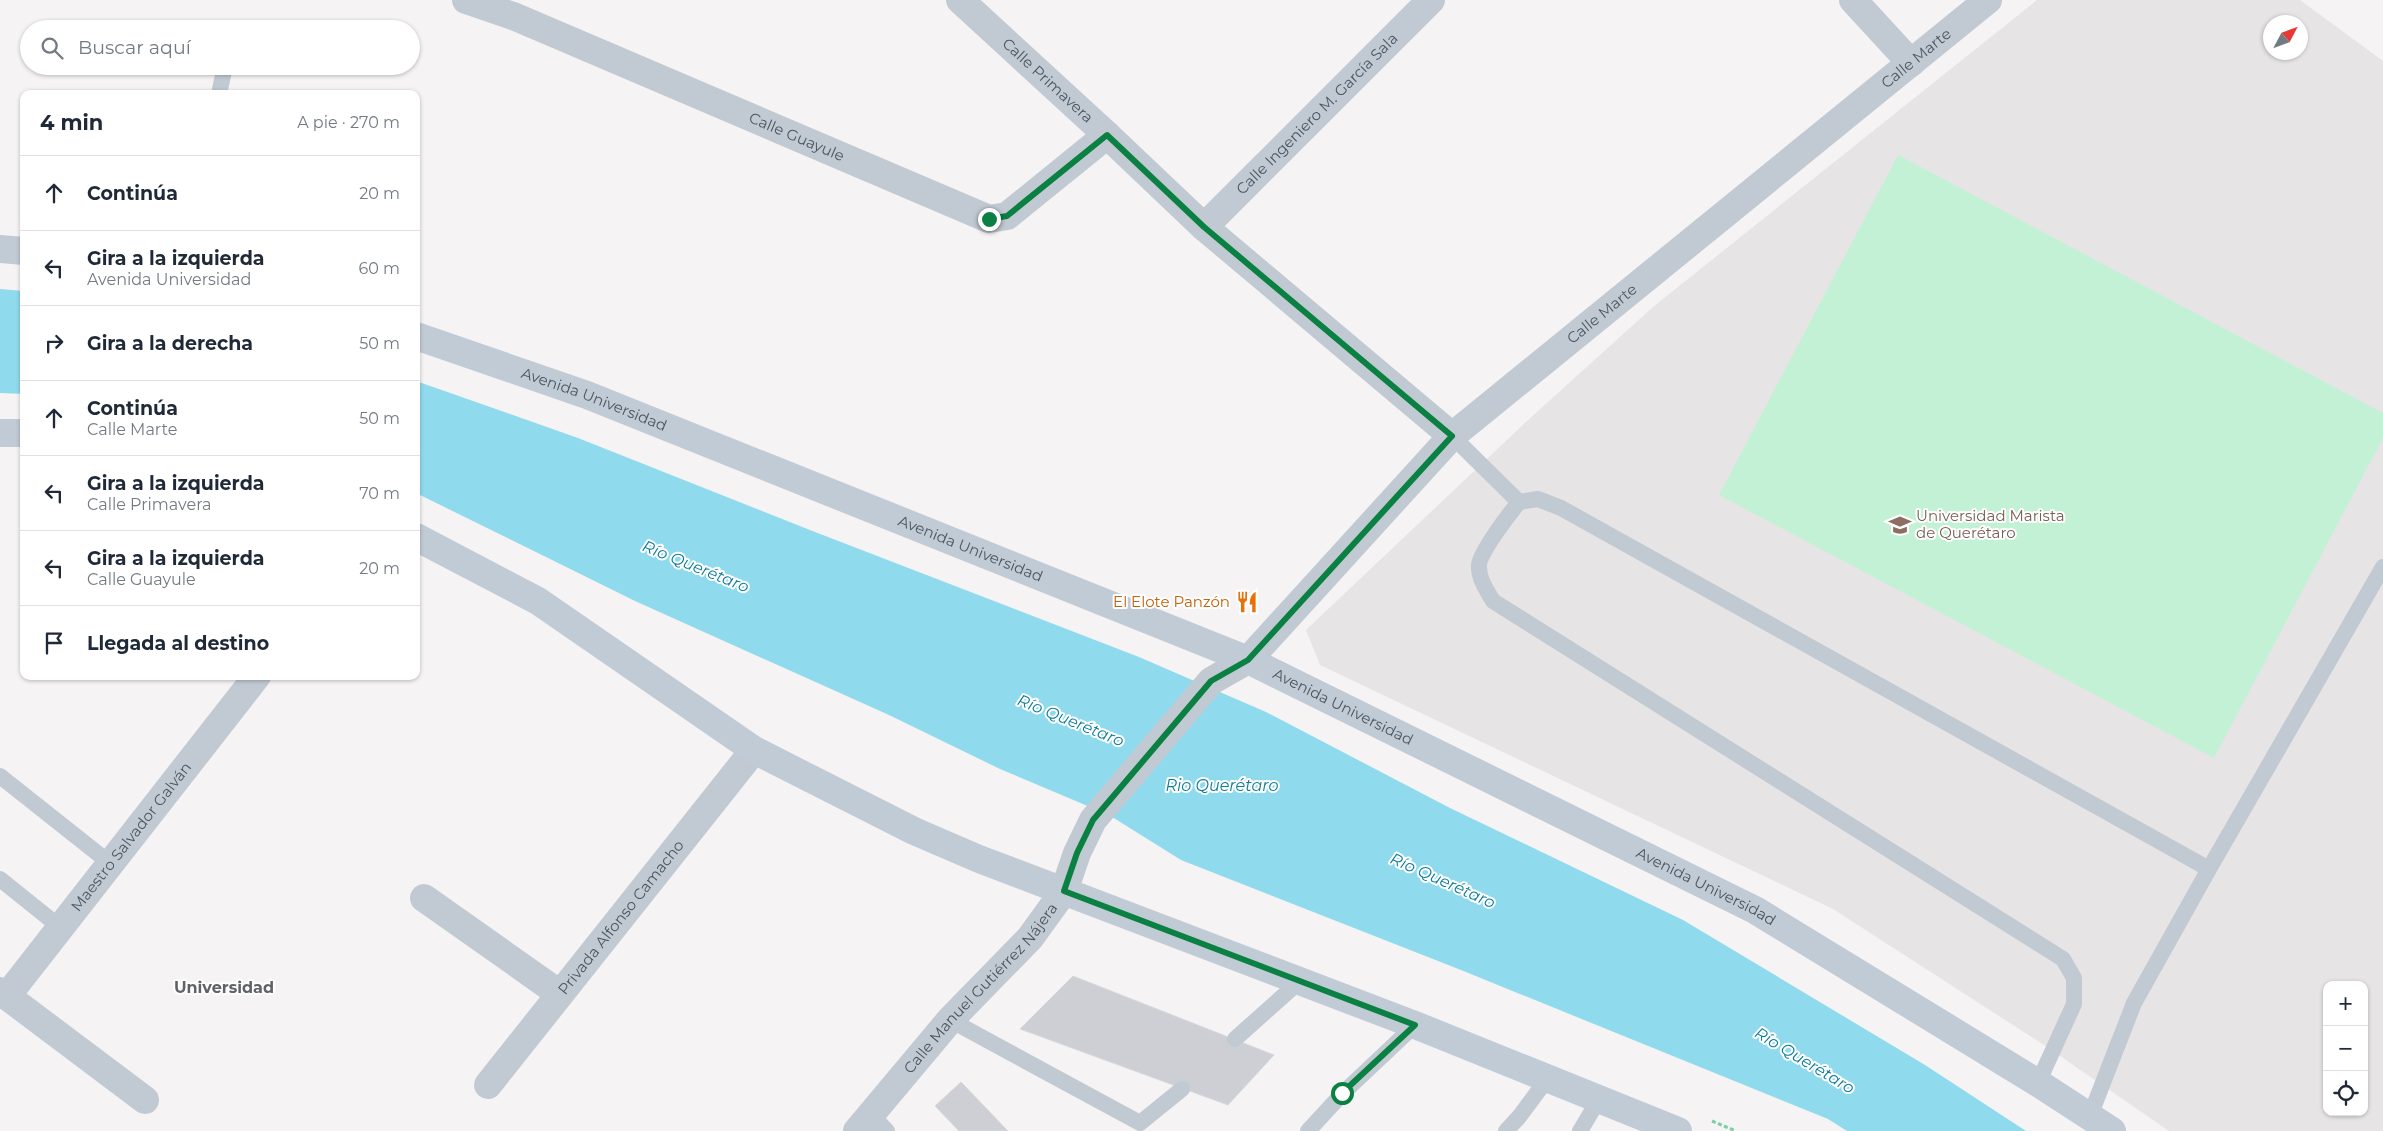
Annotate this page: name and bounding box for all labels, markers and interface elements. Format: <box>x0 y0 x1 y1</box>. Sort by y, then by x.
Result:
north arrow <box>2263 15 2308 60</box>
search box <box>20 20 420 75</box>
street label: Calle Marte <box>1877 24 1955 92</box>
street label: Calle Ingeniero M. García Sala <box>1232 29 1402 198</box>
icon: search <box>38 34 66 62</box>
street label: Calle Primavera <box>999 34 1097 127</box>
text: Buscar aquí <box>78 36 191 59</box>
street label: Calle Guayule <box>746 108 848 165</box>
text: 4 min <box>40 110 103 135</box>
text: A pie · 270 m <box>297 113 400 132</box>
icon: ahead <box>40 179 68 207</box>
text: Continúa <box>87 182 178 205</box>
text: 20 m <box>359 184 400 203</box>
route end <box>978 208 1001 231</box>
text: Gira a la izquierda <box>87 247 265 270</box>
icon: left <box>40 254 68 282</box>
text: 60 m <box>358 259 400 278</box>
text: Avenida Universidad <box>87 270 251 289</box>
street label: Calle Marte <box>1563 279 1641 348</box>
icon: right <box>40 329 68 357</box>
text: Gira a la derecha <box>87 332 253 355</box>
text: 50 m <box>359 334 400 353</box>
street label: Avenida Universidad <box>519 363 670 435</box>
text: Continúa <box>87 397 178 420</box>
icon: ahead <box>40 404 68 432</box>
text: 50 m <box>359 409 400 428</box>
text: Calle Marte <box>87 420 177 439</box>
text: Gira a la izquierda <box>87 472 265 495</box>
icon: left <box>40 479 68 507</box>
text: 70 m <box>359 484 400 503</box>
text: Calle Primavera <box>87 495 211 514</box>
place label: Universidad Marista de Querétaro <box>1916 506 2065 542</box>
street label: Avenida Universidad <box>896 511 1046 586</box>
school or university icon: Universidad Marista de Querétaro <box>1887 512 1913 538</box>
water label: Río Querétaro <box>640 536 752 596</box>
text: Gira a la izquierda <box>87 547 265 570</box>
icon: left <box>40 554 68 582</box>
text: 20 m <box>359 559 400 578</box>
text: Calle Guayule <box>87 570 196 589</box>
restaurant icon: El Elote Panzón <box>1234 589 1260 615</box>
place label: El Elote Panzón <box>1113 592 1230 611</box>
icon: arrive <box>40 629 68 657</box>
text: Llegada al destino <box>87 632 269 655</box>
street label: Avenida Universidad <box>1270 664 1417 749</box>
water label: Río Querétaro <box>1015 690 1127 750</box>
street label: Maestro Salvador Galván <box>67 758 195 915</box>
water label: Rio Querétaro <box>1165 776 1279 795</box>
street label: Privada Alfonso Camacho <box>554 836 688 998</box>
street label: Avenida Universidad <box>1633 843 1780 930</box>
water label: Río Querétaro <box>1387 849 1498 912</box>
street label: Calle Manuel Gutiérrez Nájera <box>899 899 1061 1077</box>
district label: Universidad <box>174 978 274 997</box>
map controls <box>2323 981 2368 1116</box>
button: + <box>2323 981 2368 1026</box>
water label: Río Querétaro <box>1751 1023 1858 1098</box>
button: − <box>2323 1026 2368 1071</box>
button: locate <box>2323 1071 2368 1116</box>
route start <box>1331 1082 1354 1105</box>

